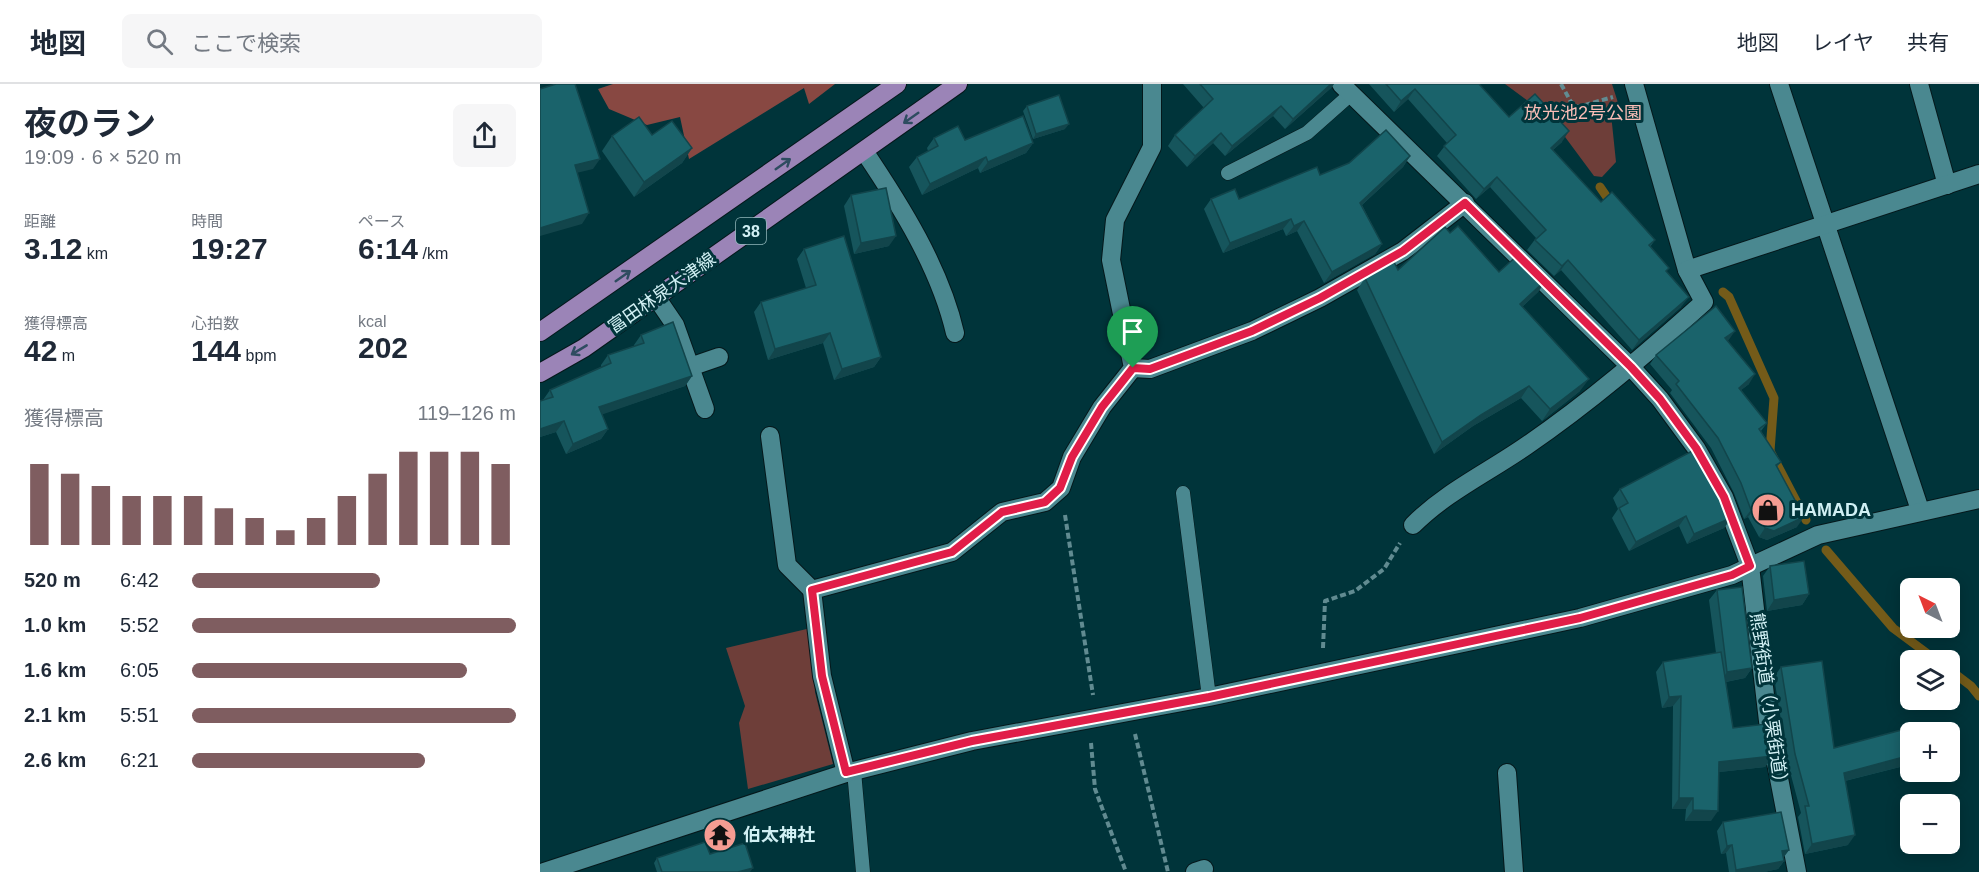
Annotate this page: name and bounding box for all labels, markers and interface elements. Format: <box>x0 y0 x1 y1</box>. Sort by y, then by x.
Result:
search box <box>122 14 542 68</box>
icon: search <box>143 25 176 58</box>
text: 地図 <box>30 28 86 59</box>
text: ここで検索 <box>191 31 301 56</box>
text: 地図 <box>1737 31 1779 54</box>
text: レイヤ <box>1812 31 1874 54</box>
text: 共有 <box>1907 31 1949 54</box>
park label: 放光池2号公園 <box>1524 103 1642 123</box>
button: share <box>453 104 516 167</box>
text: 夜のラン <box>24 105 156 142</box>
one-way arrow <box>903 112 919 124</box>
text: 19:09 · 6 × 520 m <box>24 146 181 168</box>
one-way arrow <box>774 158 790 170</box>
text: 距離 <box>24 213 56 230</box>
text: 時間 <box>191 213 223 230</box>
text: ペース <box>358 213 405 230</box>
road number: 38 <box>736 218 766 244</box>
text: 3.12 <box>24 232 82 265</box>
text: 19:27 <box>191 232 268 265</box>
text: 6:14 <box>358 232 418 265</box>
text: km <box>82 245 108 262</box>
text: /km <box>418 245 448 262</box>
street label: 富田林泉大津線 <box>605 249 719 337</box>
one-way arrow <box>615 270 631 282</box>
pin <box>1107 306 1158 368</box>
text: kcal <box>358 313 386 330</box>
text: 獲得標高 <box>24 315 88 332</box>
text: 心拍数 <box>191 315 239 332</box>
icon: arrive <box>1116 315 1149 348</box>
text: 202 <box>358 331 408 364</box>
text: 42 <box>24 334 57 367</box>
text: 144 <box>191 334 241 367</box>
one-way arrow <box>571 345 588 357</box>
text: m <box>57 347 75 364</box>
text: bpm <box>241 347 277 364</box>
text: 119–126 m <box>417 402 516 424</box>
text: 獲得標高 <box>24 407 104 429</box>
shop icon: HAMADA <box>1750 492 1786 528</box>
place label: HAMADA <box>1791 500 1871 520</box>
text: 520 m <box>24 569 81 591</box>
text: 6:42 <box>120 569 159 591</box>
north arrow <box>1900 578 1960 638</box>
map controls <box>1900 578 1960 854</box>
street label: 熊野街道（小栗街道） <box>1747 611 1791 793</box>
text: 1.0 km <box>24 614 86 636</box>
text: 5:52 <box>120 614 159 636</box>
button: layers <box>1900 650 1960 710</box>
text: 1.6 km <box>24 659 86 681</box>
text: 6:05 <box>120 659 159 681</box>
text: 2.1 km <box>24 704 86 726</box>
text: 5:51 <box>120 704 159 726</box>
button: + <box>1900 722 1960 782</box>
text: 2.6 km <box>24 749 86 771</box>
text: 6:21 <box>120 749 159 771</box>
button: − <box>1900 794 1960 854</box>
temple icon: 伯太神社 <box>702 817 738 853</box>
place label: 伯太神社 <box>743 825 815 845</box>

